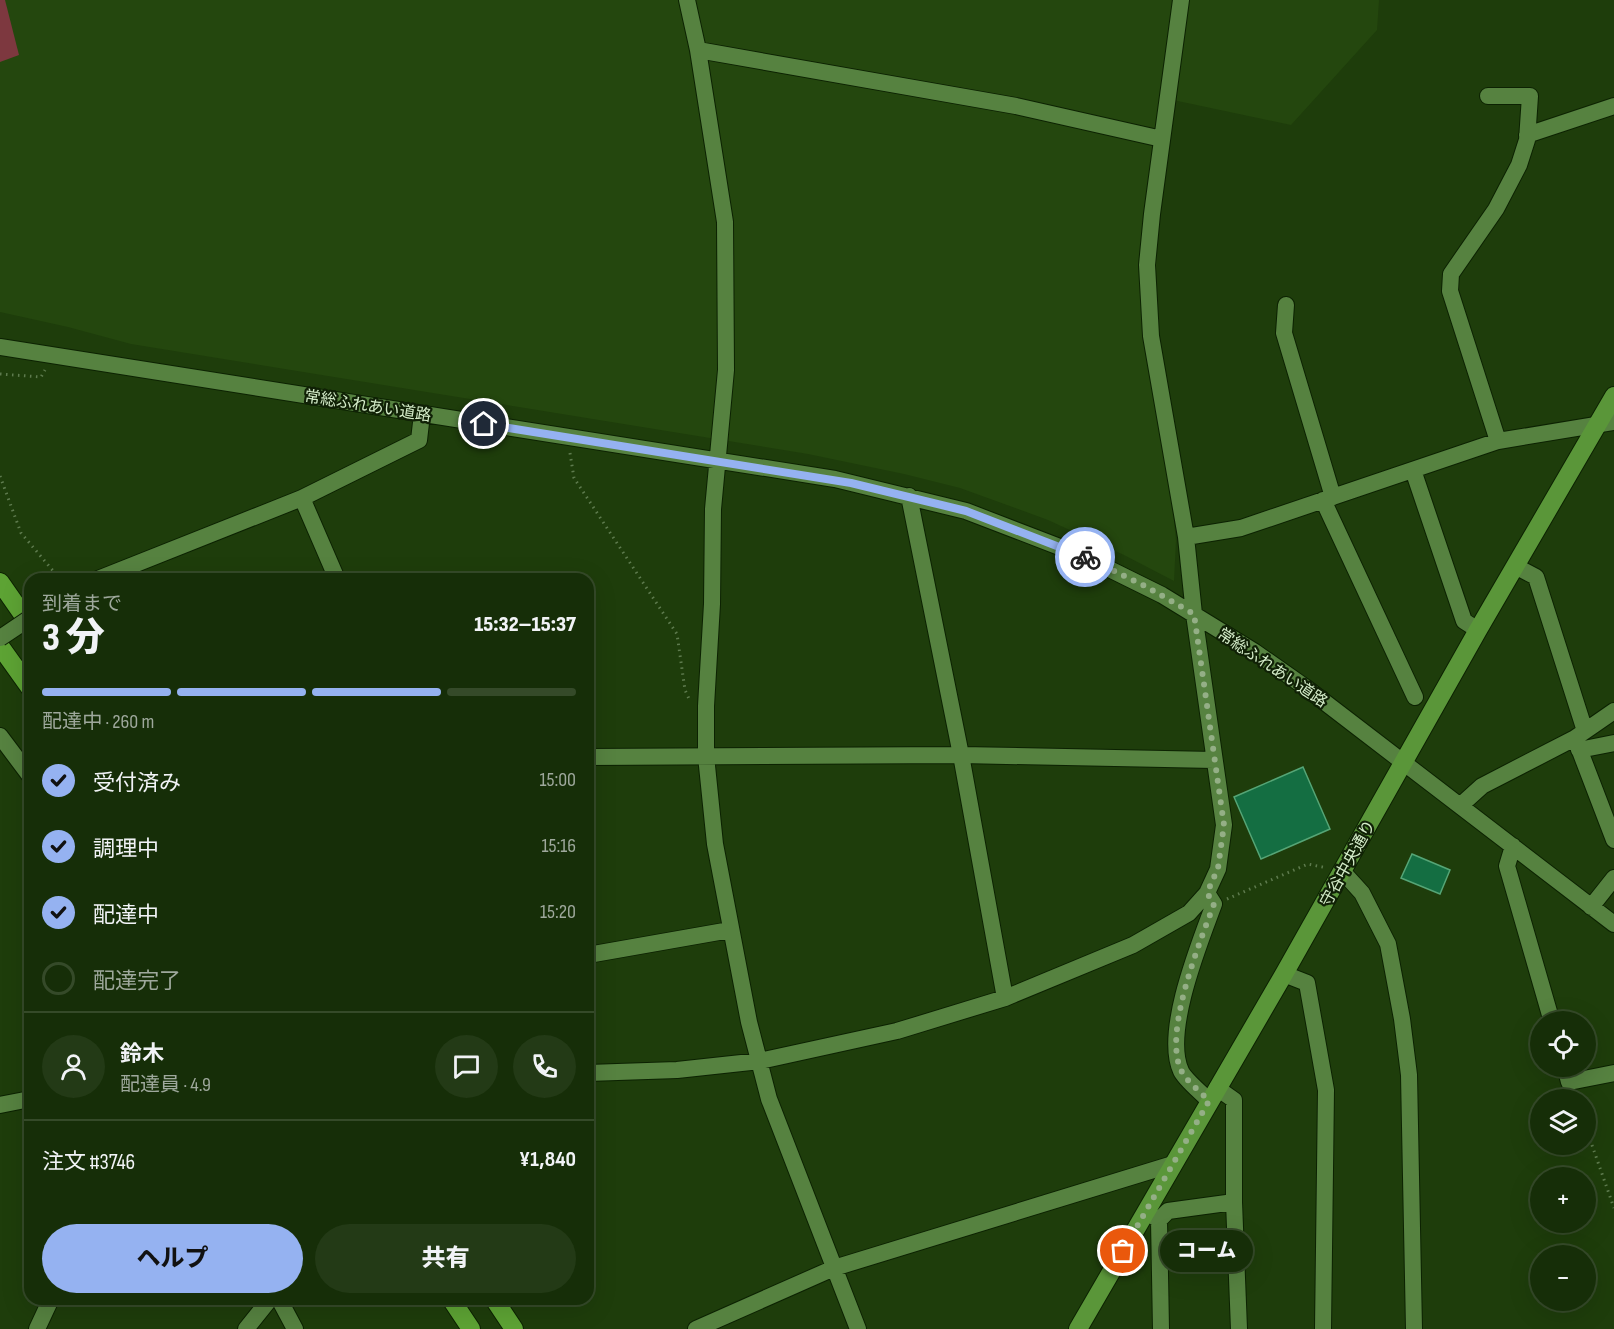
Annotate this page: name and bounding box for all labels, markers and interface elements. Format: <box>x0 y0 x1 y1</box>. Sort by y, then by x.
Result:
street label: 常総ふれあい道路 <box>303 387 432 426</box>
pin <box>458 398 509 449</box>
icon: home <box>467 407 500 440</box>
courier <box>1055 527 1115 587</box>
icon: bike <box>1069 541 1102 574</box>
text: 到着まで <box>42 592 122 616</box>
text: 15:32–15:37 <box>474 611 576 638</box>
text: 3 分 <box>42 615 105 662</box>
street label: 常総ふれあい道路 <box>1214 625 1331 712</box>
text: 配達中 · 260 m <box>42 710 154 734</box>
icon: check <box>42 764 75 797</box>
text: 15:00 <box>539 768 576 792</box>
text: 受付済み <box>93 770 181 797</box>
street label: 守谷中央通り <box>1317 817 1380 910</box>
icon: check <box>42 830 75 863</box>
text: 15:16 <box>541 834 576 858</box>
text: 調理中 <box>93 836 159 863</box>
icon: check <box>42 896 75 929</box>
text: 15:20 <box>540 900 576 924</box>
text: 配達中 <box>93 902 159 929</box>
text: 配達完了 <box>93 968 181 995</box>
map controls <box>1530 1011 1596 1311</box>
button: locate <box>1530 1011 1596 1077</box>
button: person <box>42 1035 105 1098</box>
button: chat <box>435 1035 498 1098</box>
button: phone <box>513 1035 576 1098</box>
text: 鈴木 <box>120 1041 164 1068</box>
text: 配達員 · 4.9 <box>120 1073 211 1097</box>
button: layers <box>1530 1089 1596 1155</box>
text: ¥1,840 <box>519 1146 576 1173</box>
text: 注文 #3746 <box>42 1149 135 1176</box>
button: + <box>1530 1167 1596 1233</box>
button: ヘルプ <box>42 1224 303 1293</box>
button: 共有 <box>315 1224 576 1293</box>
pin <box>1097 1225 1148 1276</box>
callout: コーム <box>1159 1230 1252 1272</box>
icon: bag <box>1106 1234 1139 1267</box>
text: コーム <box>1177 1239 1236 1263</box>
button: − <box>1530 1245 1596 1311</box>

